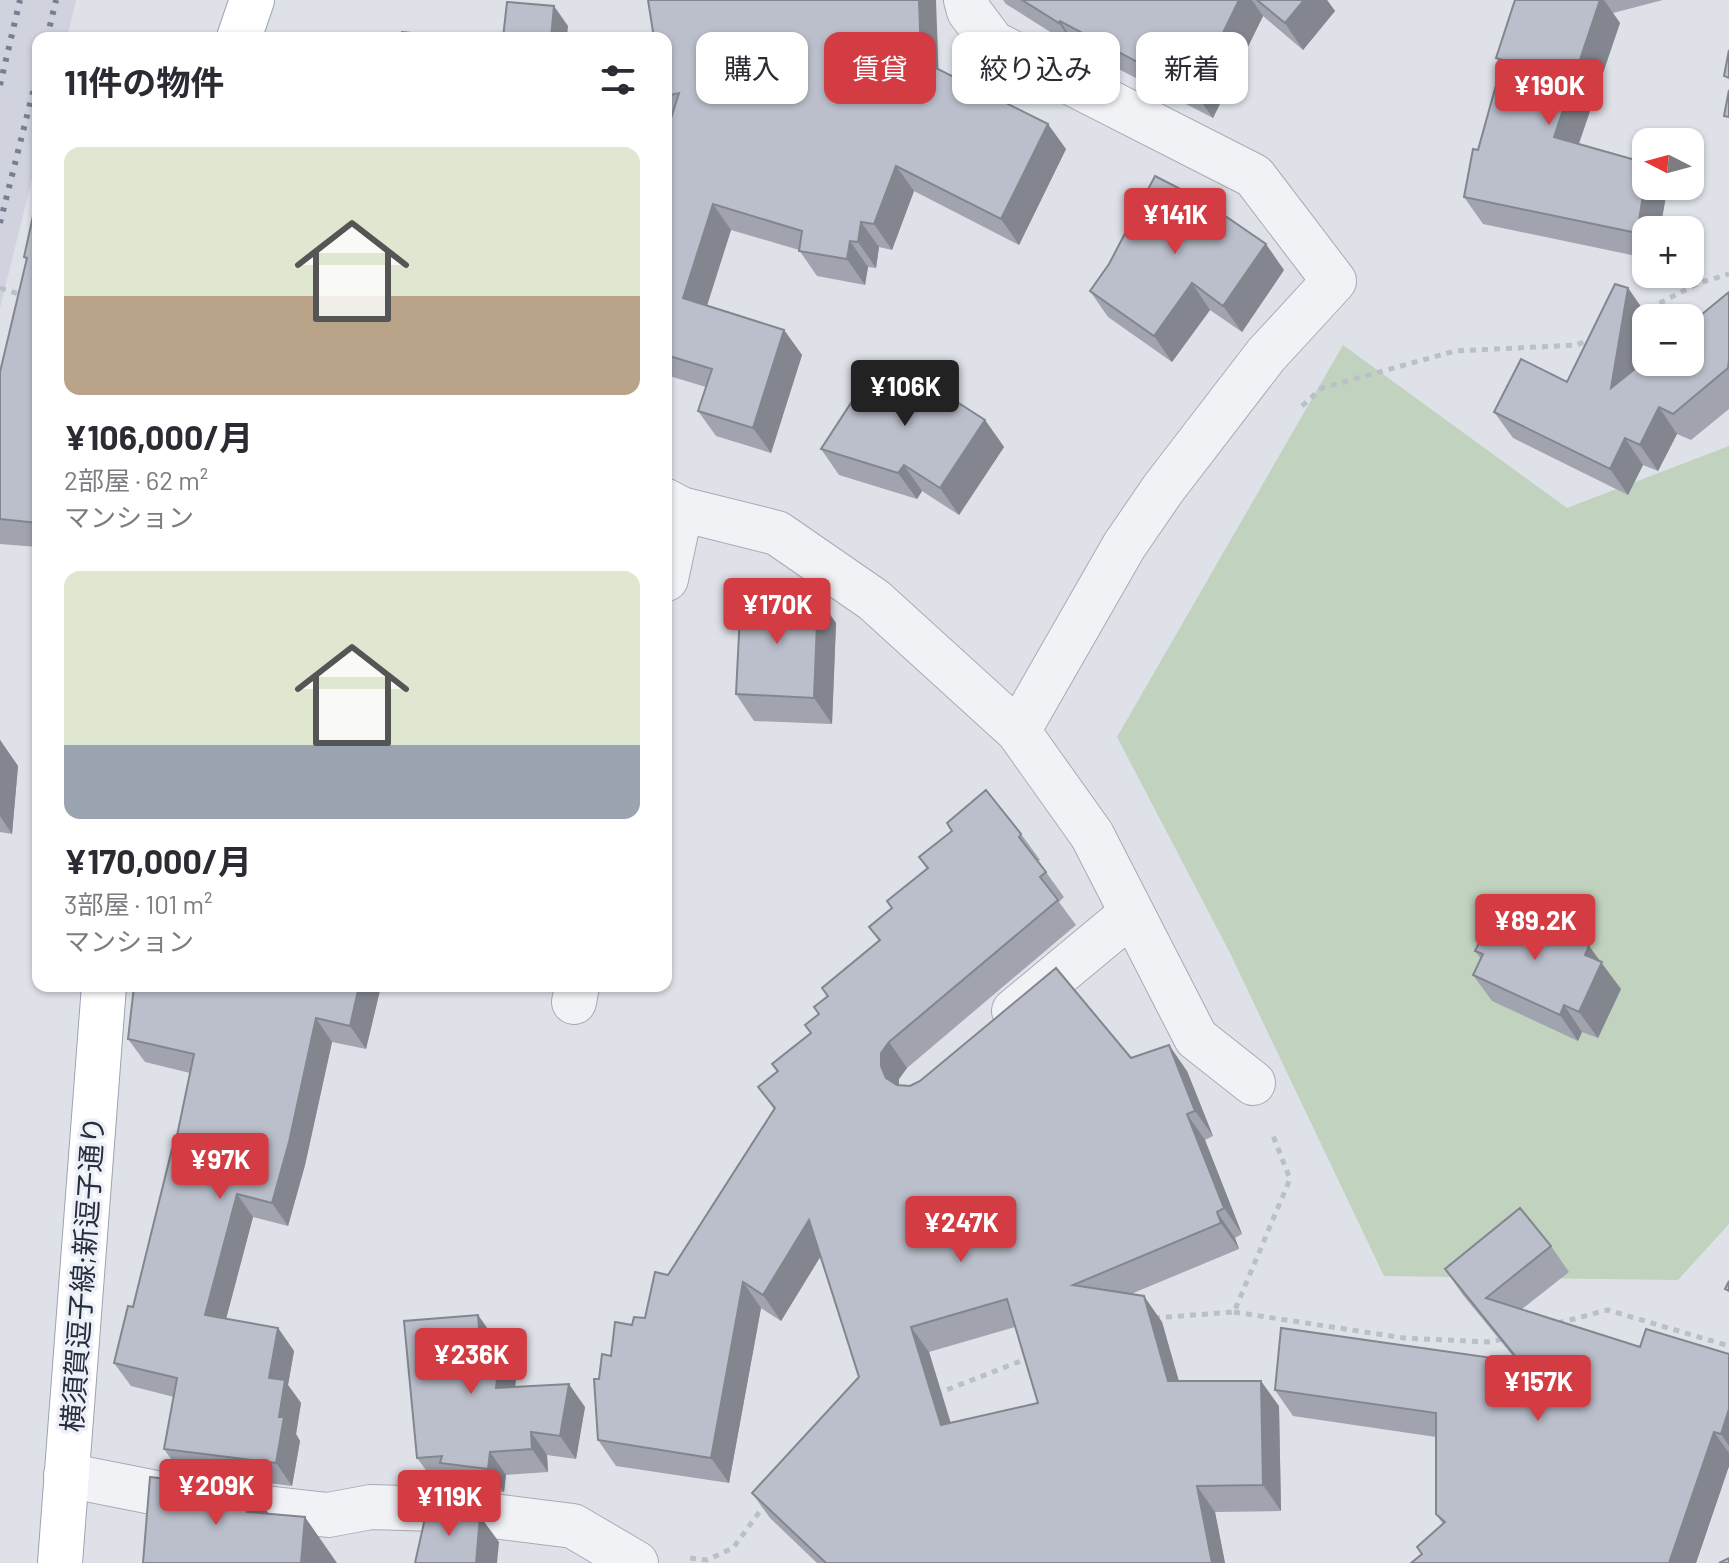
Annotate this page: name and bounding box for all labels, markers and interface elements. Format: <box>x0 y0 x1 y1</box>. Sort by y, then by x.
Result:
chip: 購入 <box>696 32 808 104</box>
chip: 賃貸 <box>824 32 936 104</box>
chip: 絞り込み <box>952 32 1120 104</box>
chip: 新着 <box>1136 32 1248 104</box>
icon: filters <box>596 58 640 102</box>
pin: ¥190K <box>1493 59 1605 127</box>
text: 11件の物件 <box>64 61 224 102</box>
text: ¥190K <box>1513 69 1585 100</box>
north arrow <box>1632 128 1704 200</box>
map controls <box>1632 128 1704 376</box>
pin: ¥141K <box>1119 188 1231 256</box>
text: ¥141K <box>1142 198 1208 229</box>
icon: home <box>280 199 424 343</box>
button: + <box>1632 216 1704 288</box>
button: − <box>1632 304 1704 376</box>
pin: ¥106K <box>849 360 961 428</box>
text: ¥106K <box>869 370 941 401</box>
text: ¥106,000/月 <box>64 416 253 457</box>
text: 2部屋 · 62 m² <box>64 464 208 495</box>
text: マンション <box>64 501 194 532</box>
pin: ¥170K <box>721 578 833 646</box>
text: ¥170K <box>741 588 813 619</box>
icon: home <box>280 623 424 767</box>
text: ¥170,000/月 <box>64 840 252 881</box>
text: 3部屋 · 101 m² <box>64 888 213 919</box>
pin: ¥89.2K <box>1470 894 1600 962</box>
text: ¥89.2K <box>1493 904 1577 935</box>
text: マンション <box>64 925 194 956</box>
street label: 横須賀逗子線;新逗子通り <box>54 1115 110 1433</box>
pin: ¥97K <box>173 1133 267 1201</box>
text: ¥97K <box>190 1143 250 1174</box>
pin: ¥247K <box>905 1196 1017 1264</box>
text: ¥247K <box>923 1206 999 1237</box>
pin: ¥236K <box>415 1328 527 1396</box>
text: ¥236K <box>433 1338 509 1369</box>
pin: ¥157K <box>1482 1355 1594 1423</box>
text: ¥157K <box>1503 1365 1573 1396</box>
pin: ¥209K <box>160 1459 272 1527</box>
text: ¥209K <box>177 1469 255 1500</box>
pin: ¥119K <box>393 1470 505 1538</box>
text: ¥119K <box>416 1480 482 1511</box>

